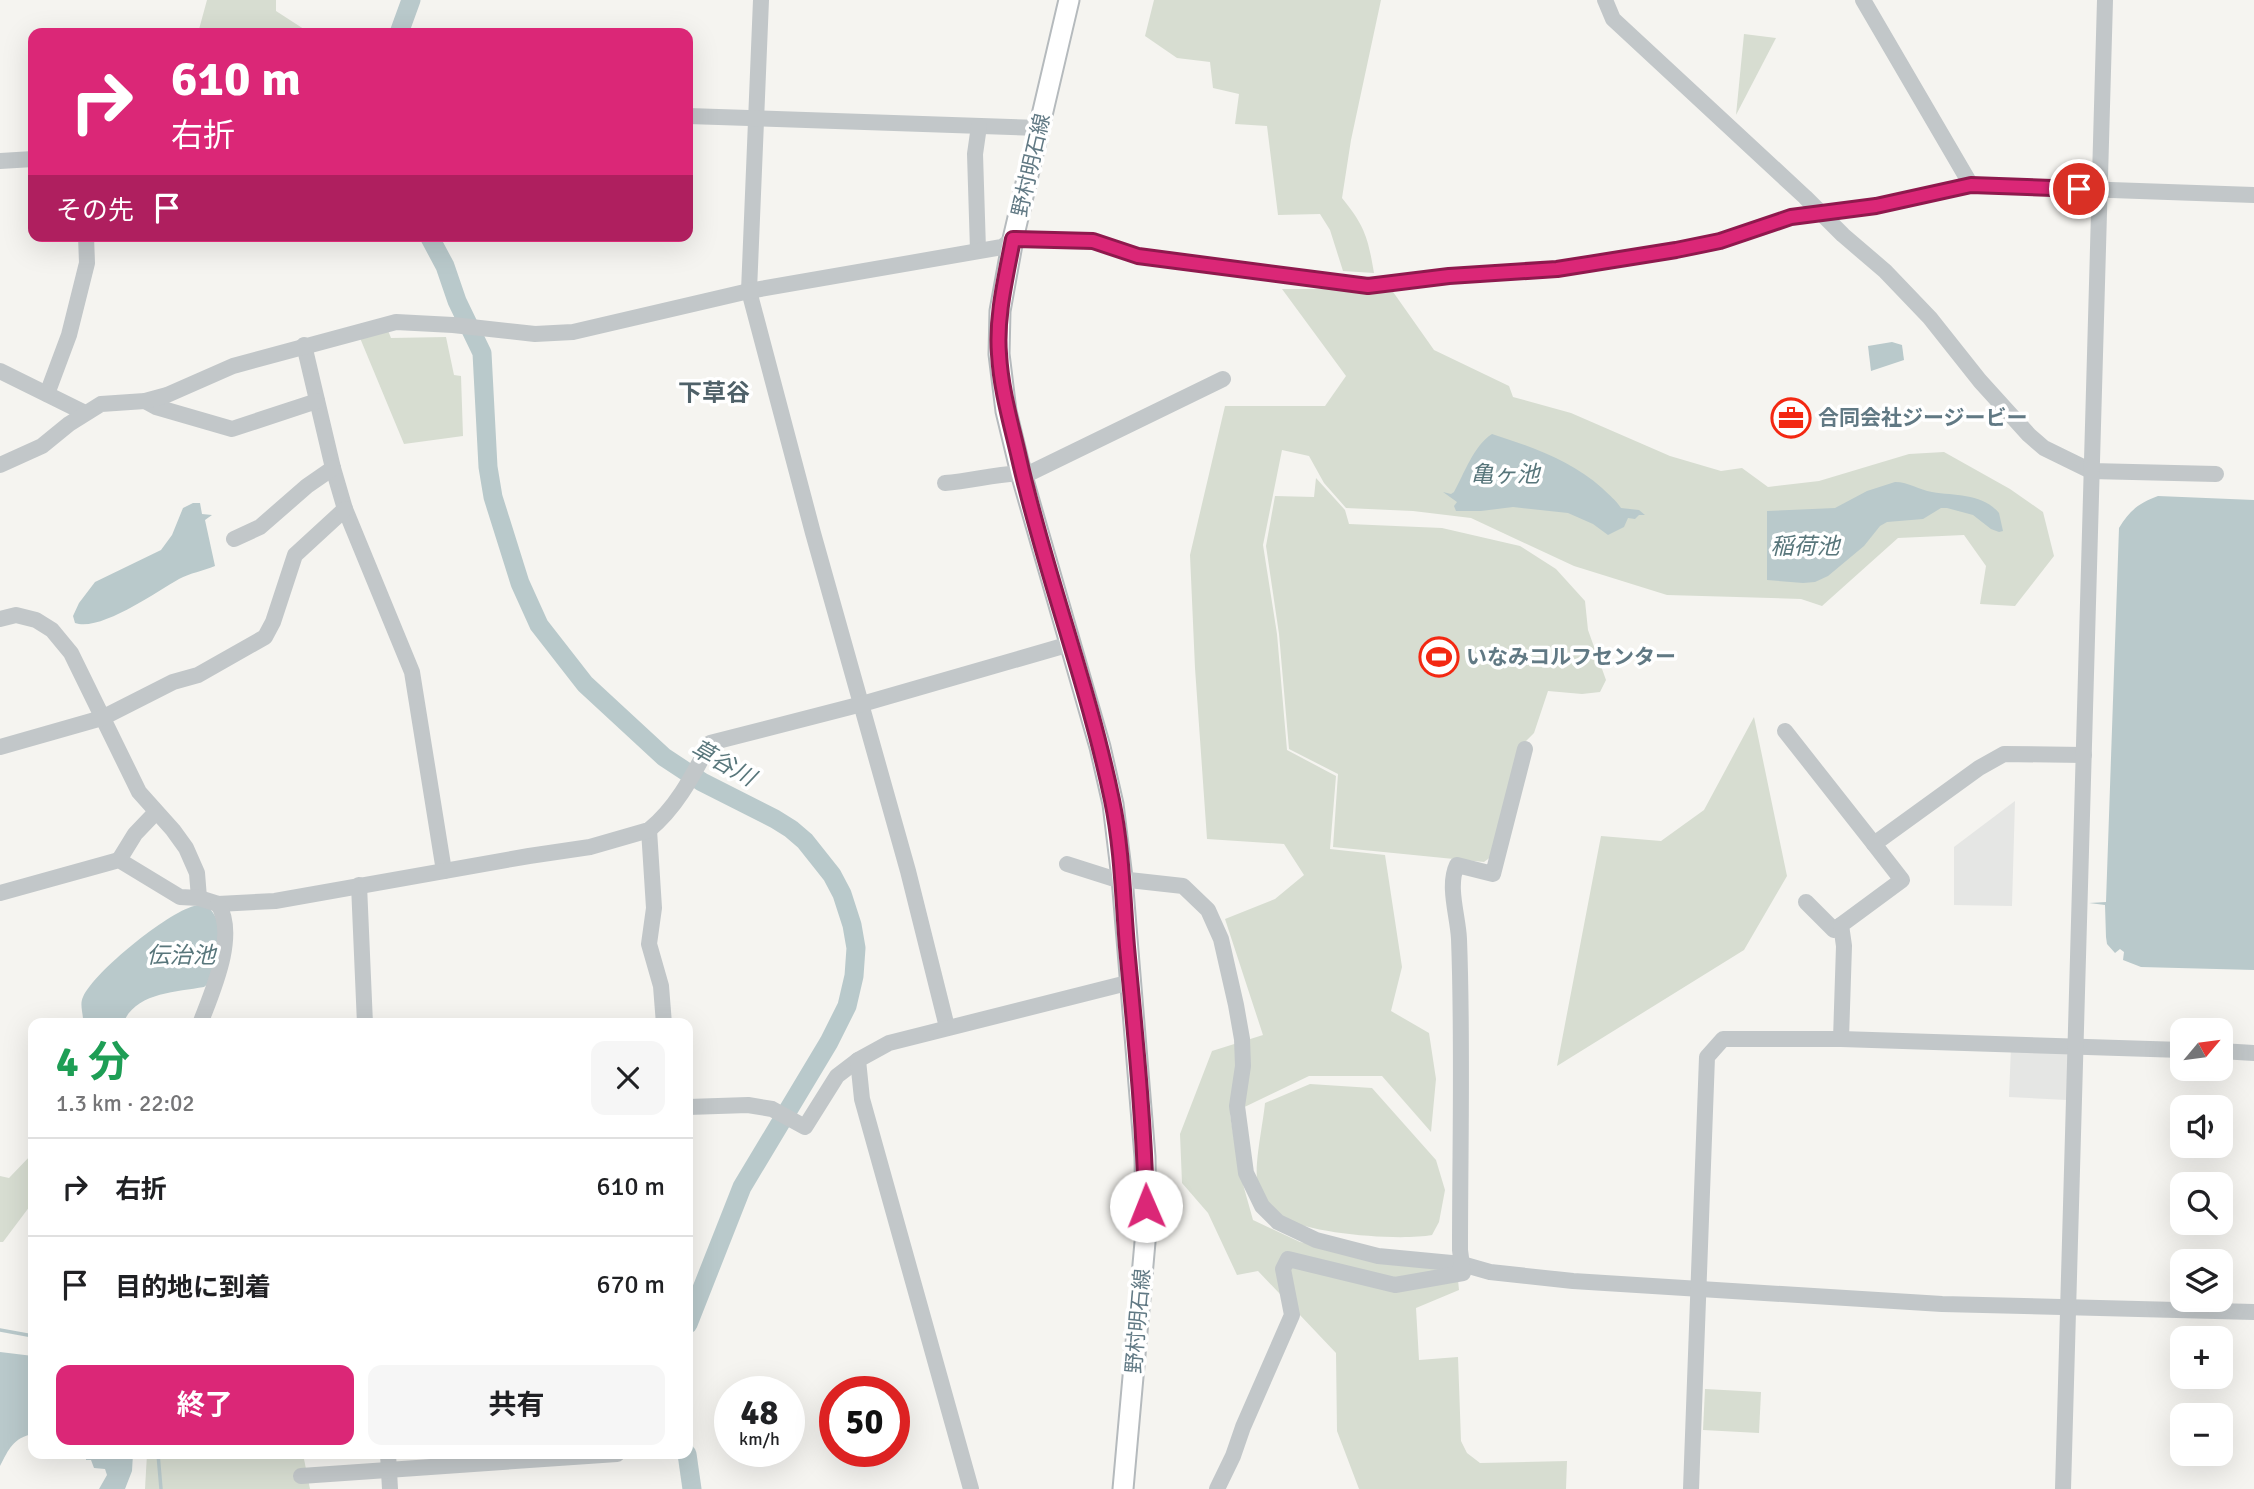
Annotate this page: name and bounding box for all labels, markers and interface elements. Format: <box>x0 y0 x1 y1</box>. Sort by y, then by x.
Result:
text: 610 m <box>171 49 301 109</box>
icon: right <box>56 56 147 147</box>
street label: 野村明石線 <box>1007 111 1055 219</box>
text: 右折 <box>171 116 235 155</box>
pin <box>2049 159 2109 219</box>
icon: arrive <box>2060 170 2098 208</box>
icon: arrive <box>148 189 186 227</box>
text: その先 <box>56 195 134 227</box>
district label: 下草谷 <box>678 378 750 408</box>
office icon: 合同会社ジージービー <box>1770 397 1812 439</box>
place label: 合同会社ジージービー <box>1818 405 2028 431</box>
water label: 亀ヶ池 <box>1471 460 1542 489</box>
water label: 稲荷池 <box>1771 532 1842 561</box>
sports icon: いなみコルフセンター <box>1418 636 1460 678</box>
place label: いなみコルフセンター <box>1466 644 1676 670</box>
water label: 草谷川 <box>686 734 763 794</box>
water label: 伝治池 <box>147 941 218 970</box>
north arrow <box>2170 1018 2233 1082</box>
map controls <box>2170 1018 2233 1466</box>
text: 4 分 <box>56 1037 130 1088</box>
button: close <box>591 1041 665 1115</box>
text: 1.3 km · 22:02 <box>56 1089 195 1118</box>
button: sound <box>2170 1095 2233 1158</box>
icon: right <box>56 1168 94 1206</box>
position arrow <box>1109 1169 1183 1243</box>
text: 610 m <box>596 1171 665 1203</box>
button: search <box>2170 1172 2233 1235</box>
text: 右折 <box>115 1174 167 1206</box>
button: layers <box>2170 1249 2233 1312</box>
icon: arrive <box>56 1266 94 1304</box>
street label: 野村明石線 <box>1120 1268 1156 1374</box>
text: 670 m <box>596 1269 665 1301</box>
text: 目的地に到着 <box>115 1272 271 1304</box>
button: + <box>2170 1326 2233 1389</box>
button: 終了 <box>56 1365 354 1445</box>
button: 共有 <box>368 1365 665 1445</box>
speed limit sign: 50 <box>819 1376 910 1467</box>
text: 48 <box>741 1391 778 1434</box>
button: − <box>2170 1403 2233 1466</box>
text: km/h <box>739 1428 780 1450</box>

